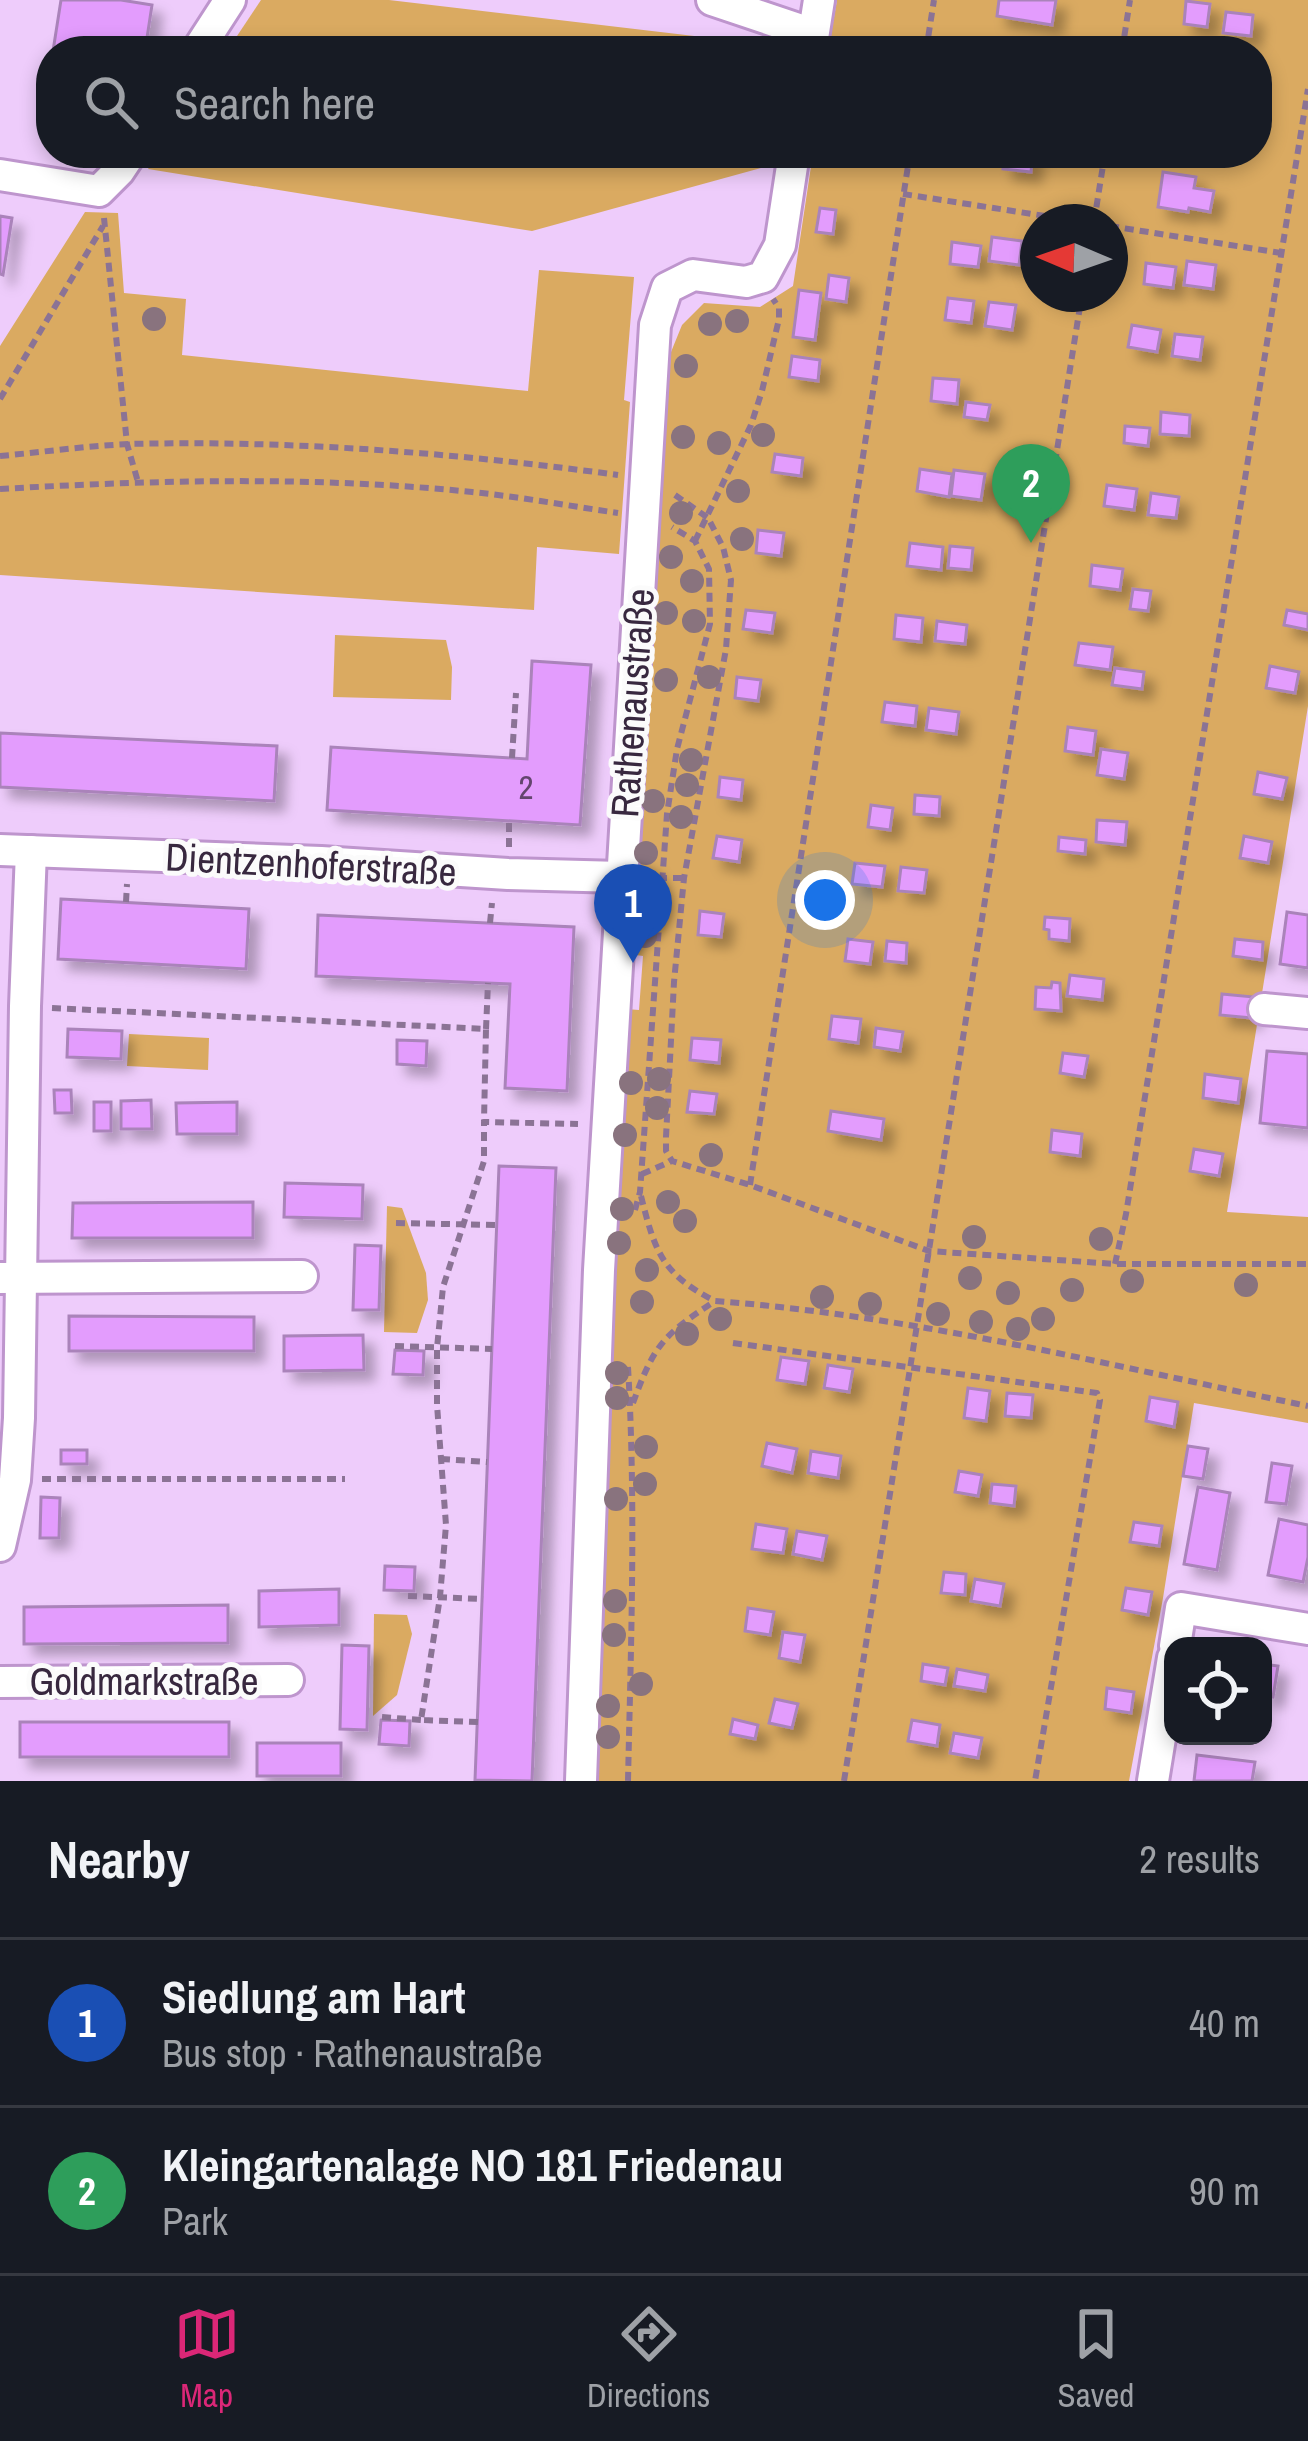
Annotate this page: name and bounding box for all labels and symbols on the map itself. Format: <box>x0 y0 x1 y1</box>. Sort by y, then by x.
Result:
north arrow <box>1020 204 1128 312</box>
pin: 2 <box>992 444 1070 543</box>
street label: Rathenaustraße <box>598 587 666 819</box>
house number: 2 <box>518 765 534 809</box>
street label: Dientzenhoferstraße <box>164 830 458 898</box>
pin: 1 <box>594 864 672 963</box>
your location <box>795 870 855 930</box>
street label: Goldmarkstraße <box>29 1655 259 1707</box>

